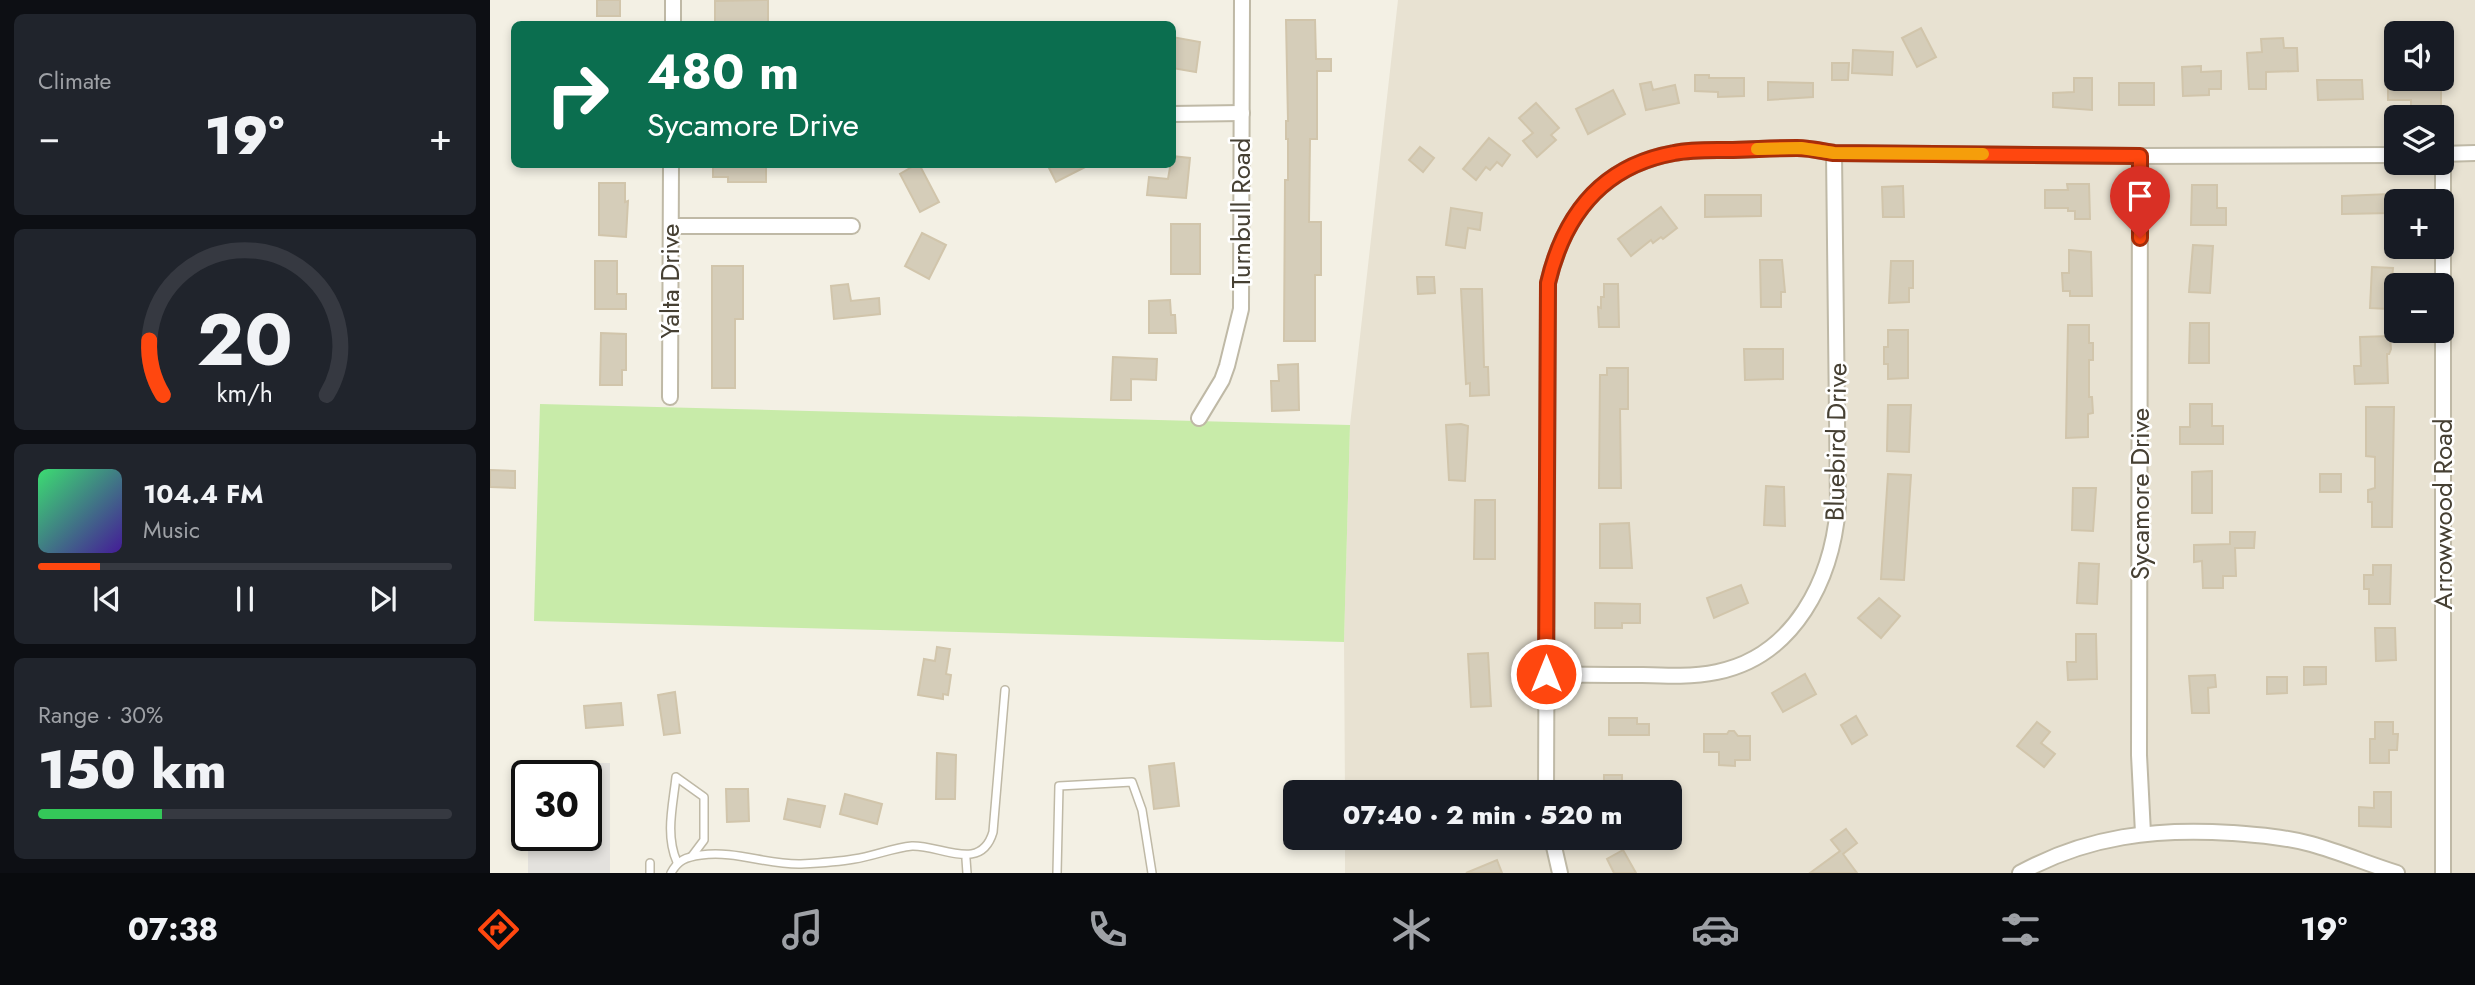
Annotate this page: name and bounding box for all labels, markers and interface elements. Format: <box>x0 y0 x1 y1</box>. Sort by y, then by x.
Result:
map controls <box>2384 21 2454 343</box>
button: sound <box>2384 21 2454 91</box>
text: 480 m <box>647 37 799 107</box>
icon: right <box>532 49 623 140</box>
text: Climate <box>38 64 111 98</box>
text: 19° <box>205 98 284 174</box>
text: Sycamore Drive <box>647 102 859 148</box>
button: layers <box>2384 105 2454 175</box>
text: − <box>38 109 60 164</box>
text: + <box>429 109 452 164</box>
street label: Turnbull Road <box>1222 138 1260 288</box>
pin <box>2110 166 2170 238</box>
icon: arrive <box>2121 177 2159 215</box>
button: + <box>2384 189 2454 259</box>
street label: Yalta Drive <box>651 224 689 338</box>
button: − <box>2384 273 2454 343</box>
text: 20 <box>197 288 293 393</box>
street label: Bluebird Drive <box>1816 362 1856 522</box>
text: km/h <box>217 375 273 411</box>
street label: Sycamore Drive <box>2121 408 2159 580</box>
street label: Arrowwood Road <box>2424 418 2462 610</box>
text: 104.4 FM <box>143 475 263 513</box>
text: Music <box>143 513 200 547</box>
icon: previous <box>88 580 126 618</box>
icon: pause <box>226 580 264 618</box>
icon: next <box>364 580 402 618</box>
position arrow <box>1509 637 1583 711</box>
text: Range · 30% <box>38 698 163 732</box>
text: 150 km <box>38 732 227 808</box>
speed limit sign: 30 <box>511 760 602 851</box>
text: 07:40 · 2 min · 520 m <box>1343 796 1622 834</box>
icon: directions <box>474 905 523 954</box>
icon: music <box>778 905 827 954</box>
icon: phone <box>1083 905 1132 954</box>
icon: climate <box>1387 905 1436 954</box>
icon: car <box>1691 905 1740 954</box>
icon: filters <box>1996 905 2045 954</box>
text: 07:38 <box>128 906 218 952</box>
text: 19° <box>2300 906 2347 952</box>

